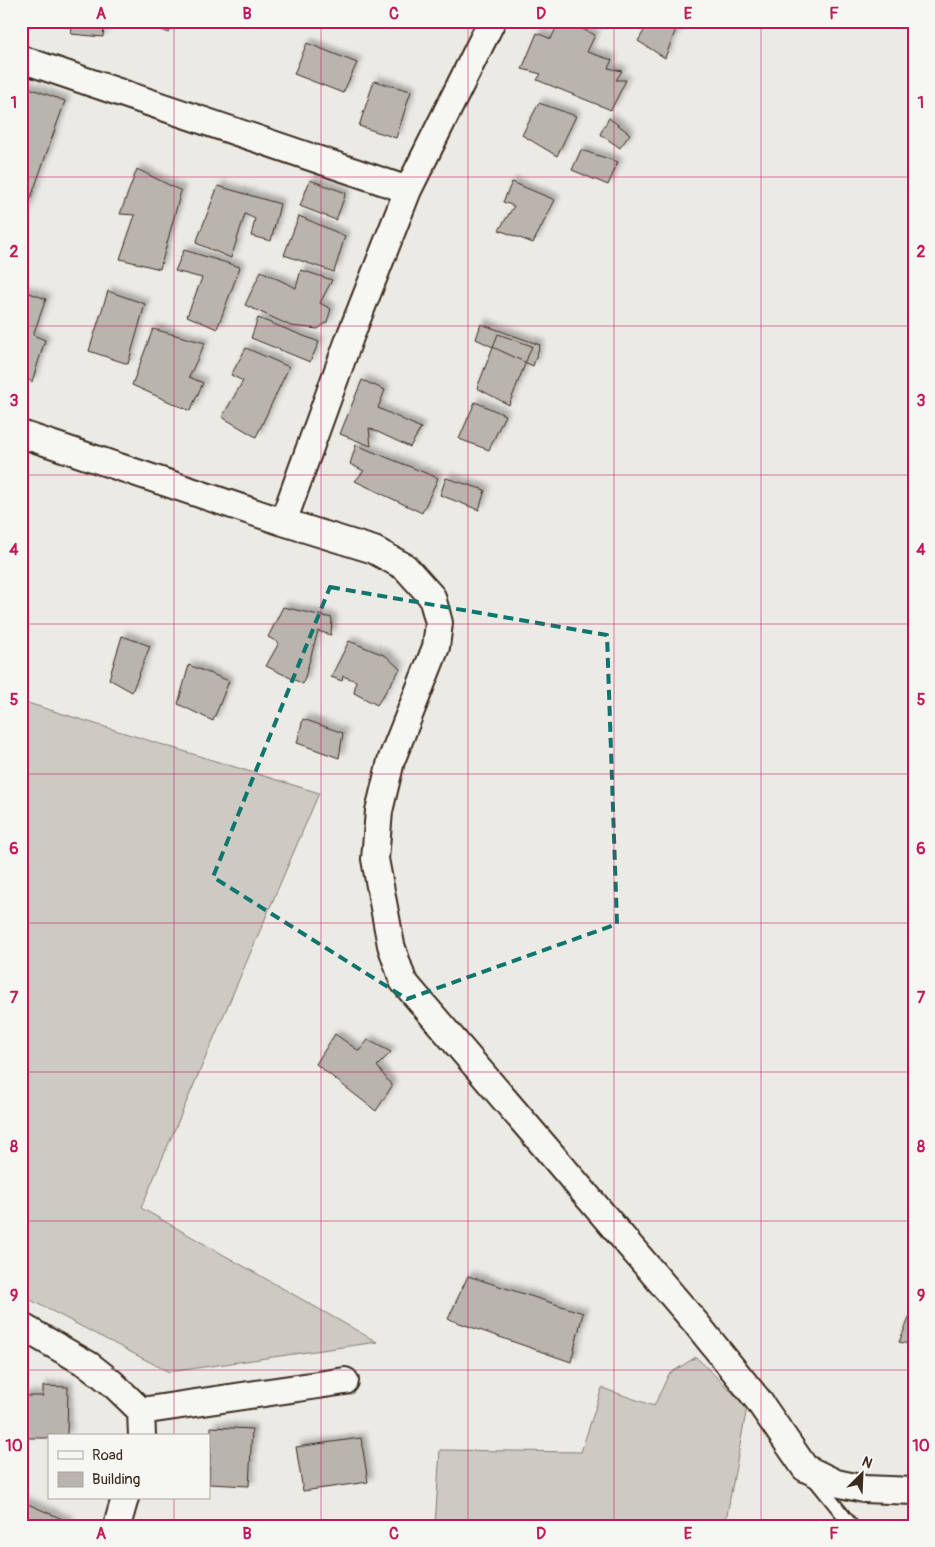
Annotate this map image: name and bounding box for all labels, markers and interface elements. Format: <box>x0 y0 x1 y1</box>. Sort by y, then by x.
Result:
text: A <box>96 4 107 24</box>
text: B <box>242 4 252 24</box>
text: C <box>389 4 399 24</box>
text: D <box>536 4 546 24</box>
text: E <box>684 4 693 24</box>
text: F <box>829 4 839 24</box>
text: 1 <box>11 93 17 113</box>
text: 1 <box>918 93 924 113</box>
text: 2 <box>10 242 19 262</box>
text: 2 <box>917 242 926 262</box>
text: 3 <box>10 391 19 411</box>
text: 3 <box>917 391 926 411</box>
text: 4 <box>9 540 19 560</box>
text: 4 <box>916 540 926 560</box>
text: 5 <box>10 690 19 710</box>
text: 5 <box>917 690 926 710</box>
text: 6 <box>9 839 19 859</box>
text: 6 <box>916 839 926 859</box>
text: 7 <box>10 988 19 1008</box>
text: 7 <box>917 988 926 1008</box>
text: 8 <box>10 1137 18 1157</box>
text: 8 <box>917 1137 925 1157</box>
text: 9 <box>10 1286 18 1306</box>
text: 9 <box>917 1286 925 1306</box>
legend <box>48 1434 210 1500</box>
text: 10 <box>5 1436 23 1456</box>
text: 10 <box>912 1436 930 1456</box>
text: Road <box>92 1446 123 1465</box>
north arrow <box>838 1450 888 1500</box>
text: N <box>859 1453 875 1472</box>
text: Building <box>92 1470 140 1489</box>
text: A <box>96 1524 107 1544</box>
text: B <box>242 1524 252 1544</box>
text: C <box>389 1524 399 1544</box>
text: D <box>536 1524 546 1544</box>
text: E <box>684 1524 693 1544</box>
text: F <box>829 1524 839 1544</box>

